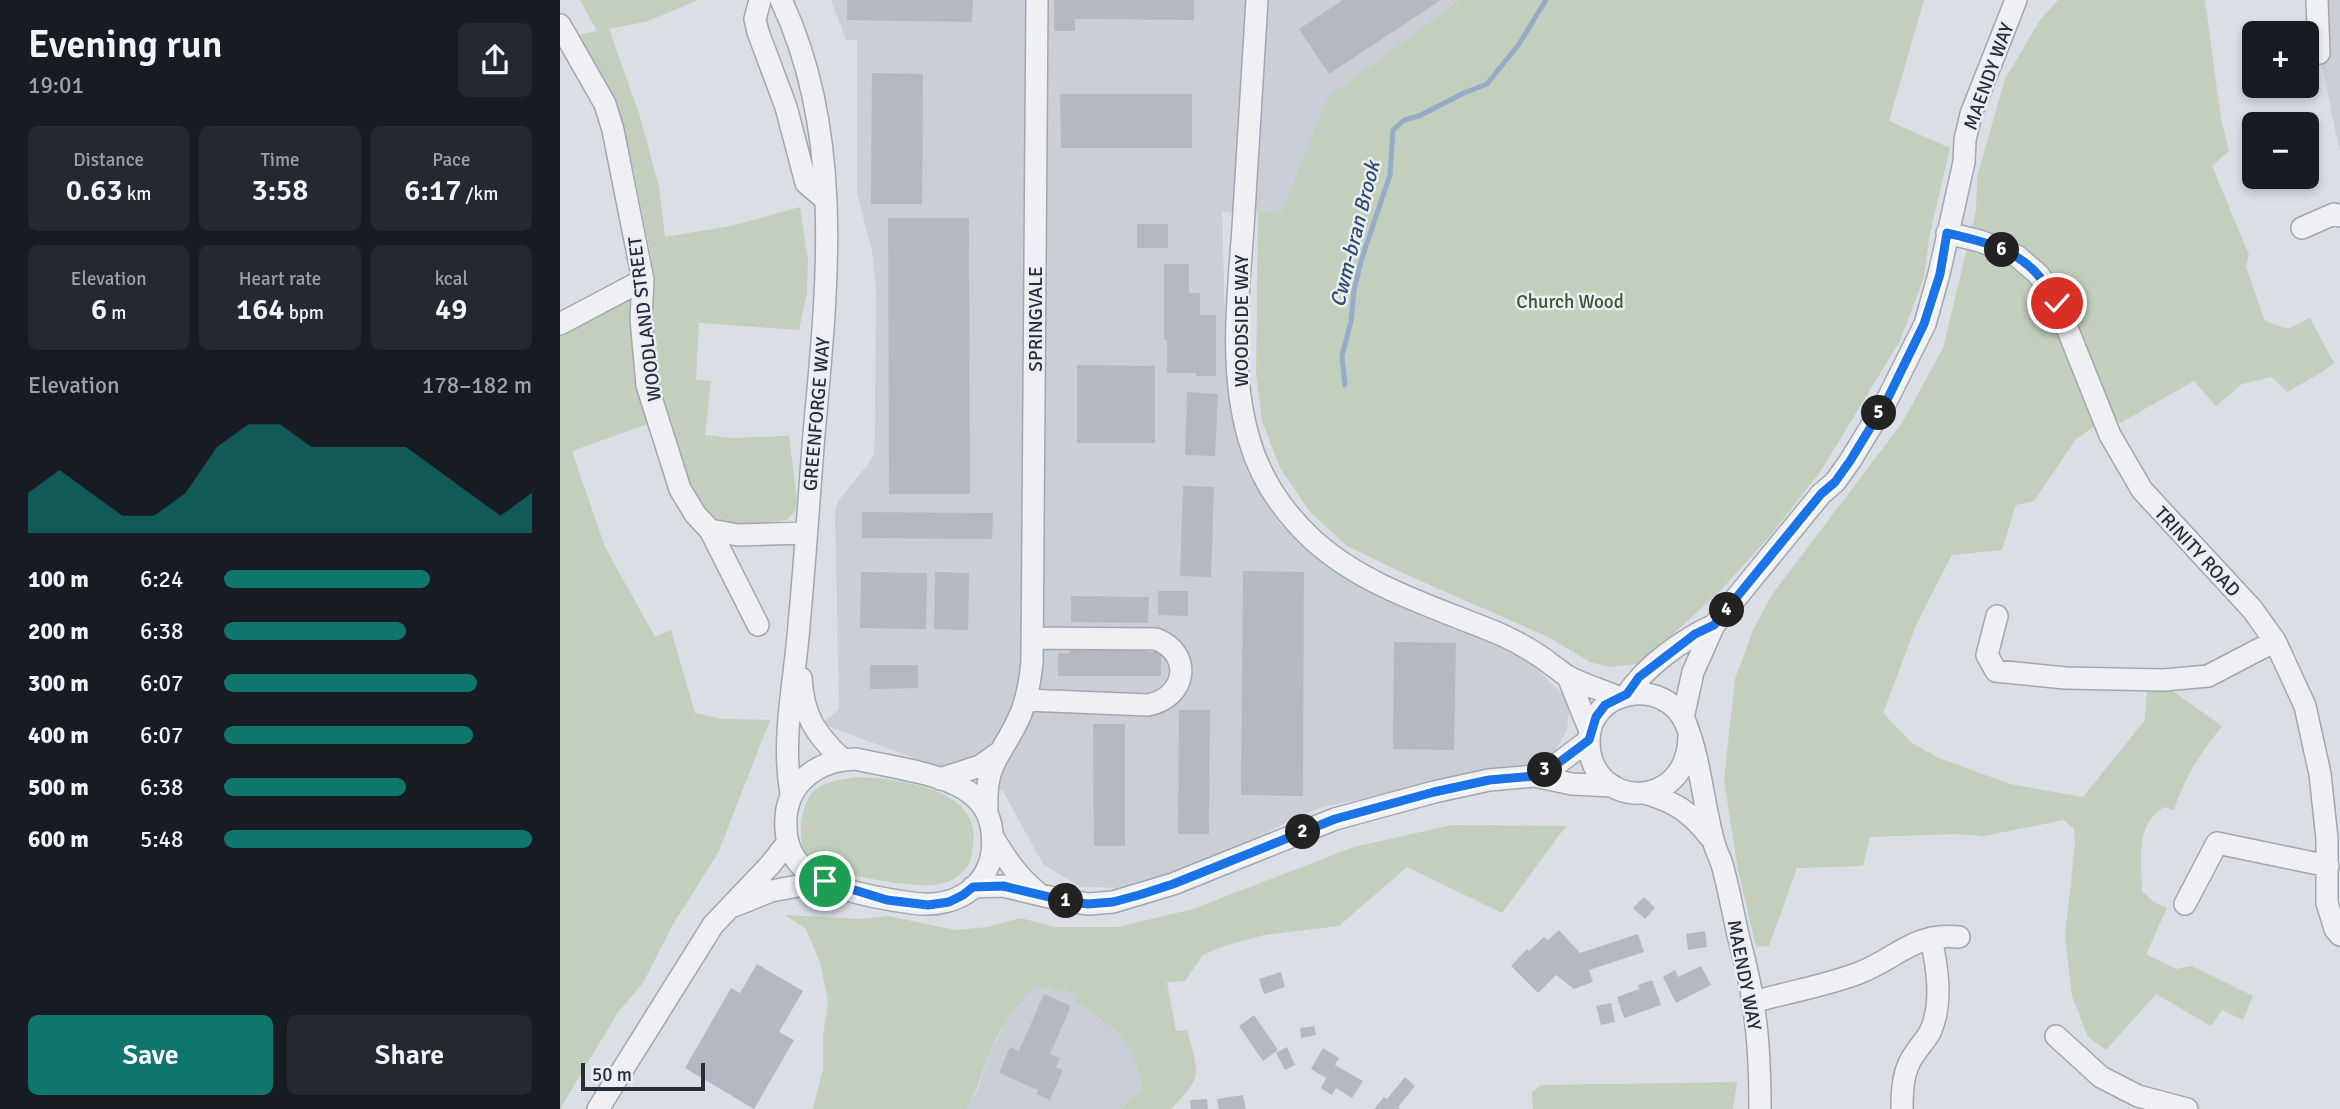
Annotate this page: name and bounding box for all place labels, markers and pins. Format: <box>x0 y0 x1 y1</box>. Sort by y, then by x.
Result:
pin: 6 <box>1984 232 2020 268</box>
pin <box>2027 273 2087 333</box>
pin: 5 <box>1862 396 1896 430</box>
pin: 4 <box>1710 592 1744 628</box>
pin: 3 <box>1528 752 1562 788</box>
pin: 2 <box>1286 814 1320 850</box>
pin <box>795 851 855 911</box>
pin: 1 <box>1049 884 1084 918</box>

